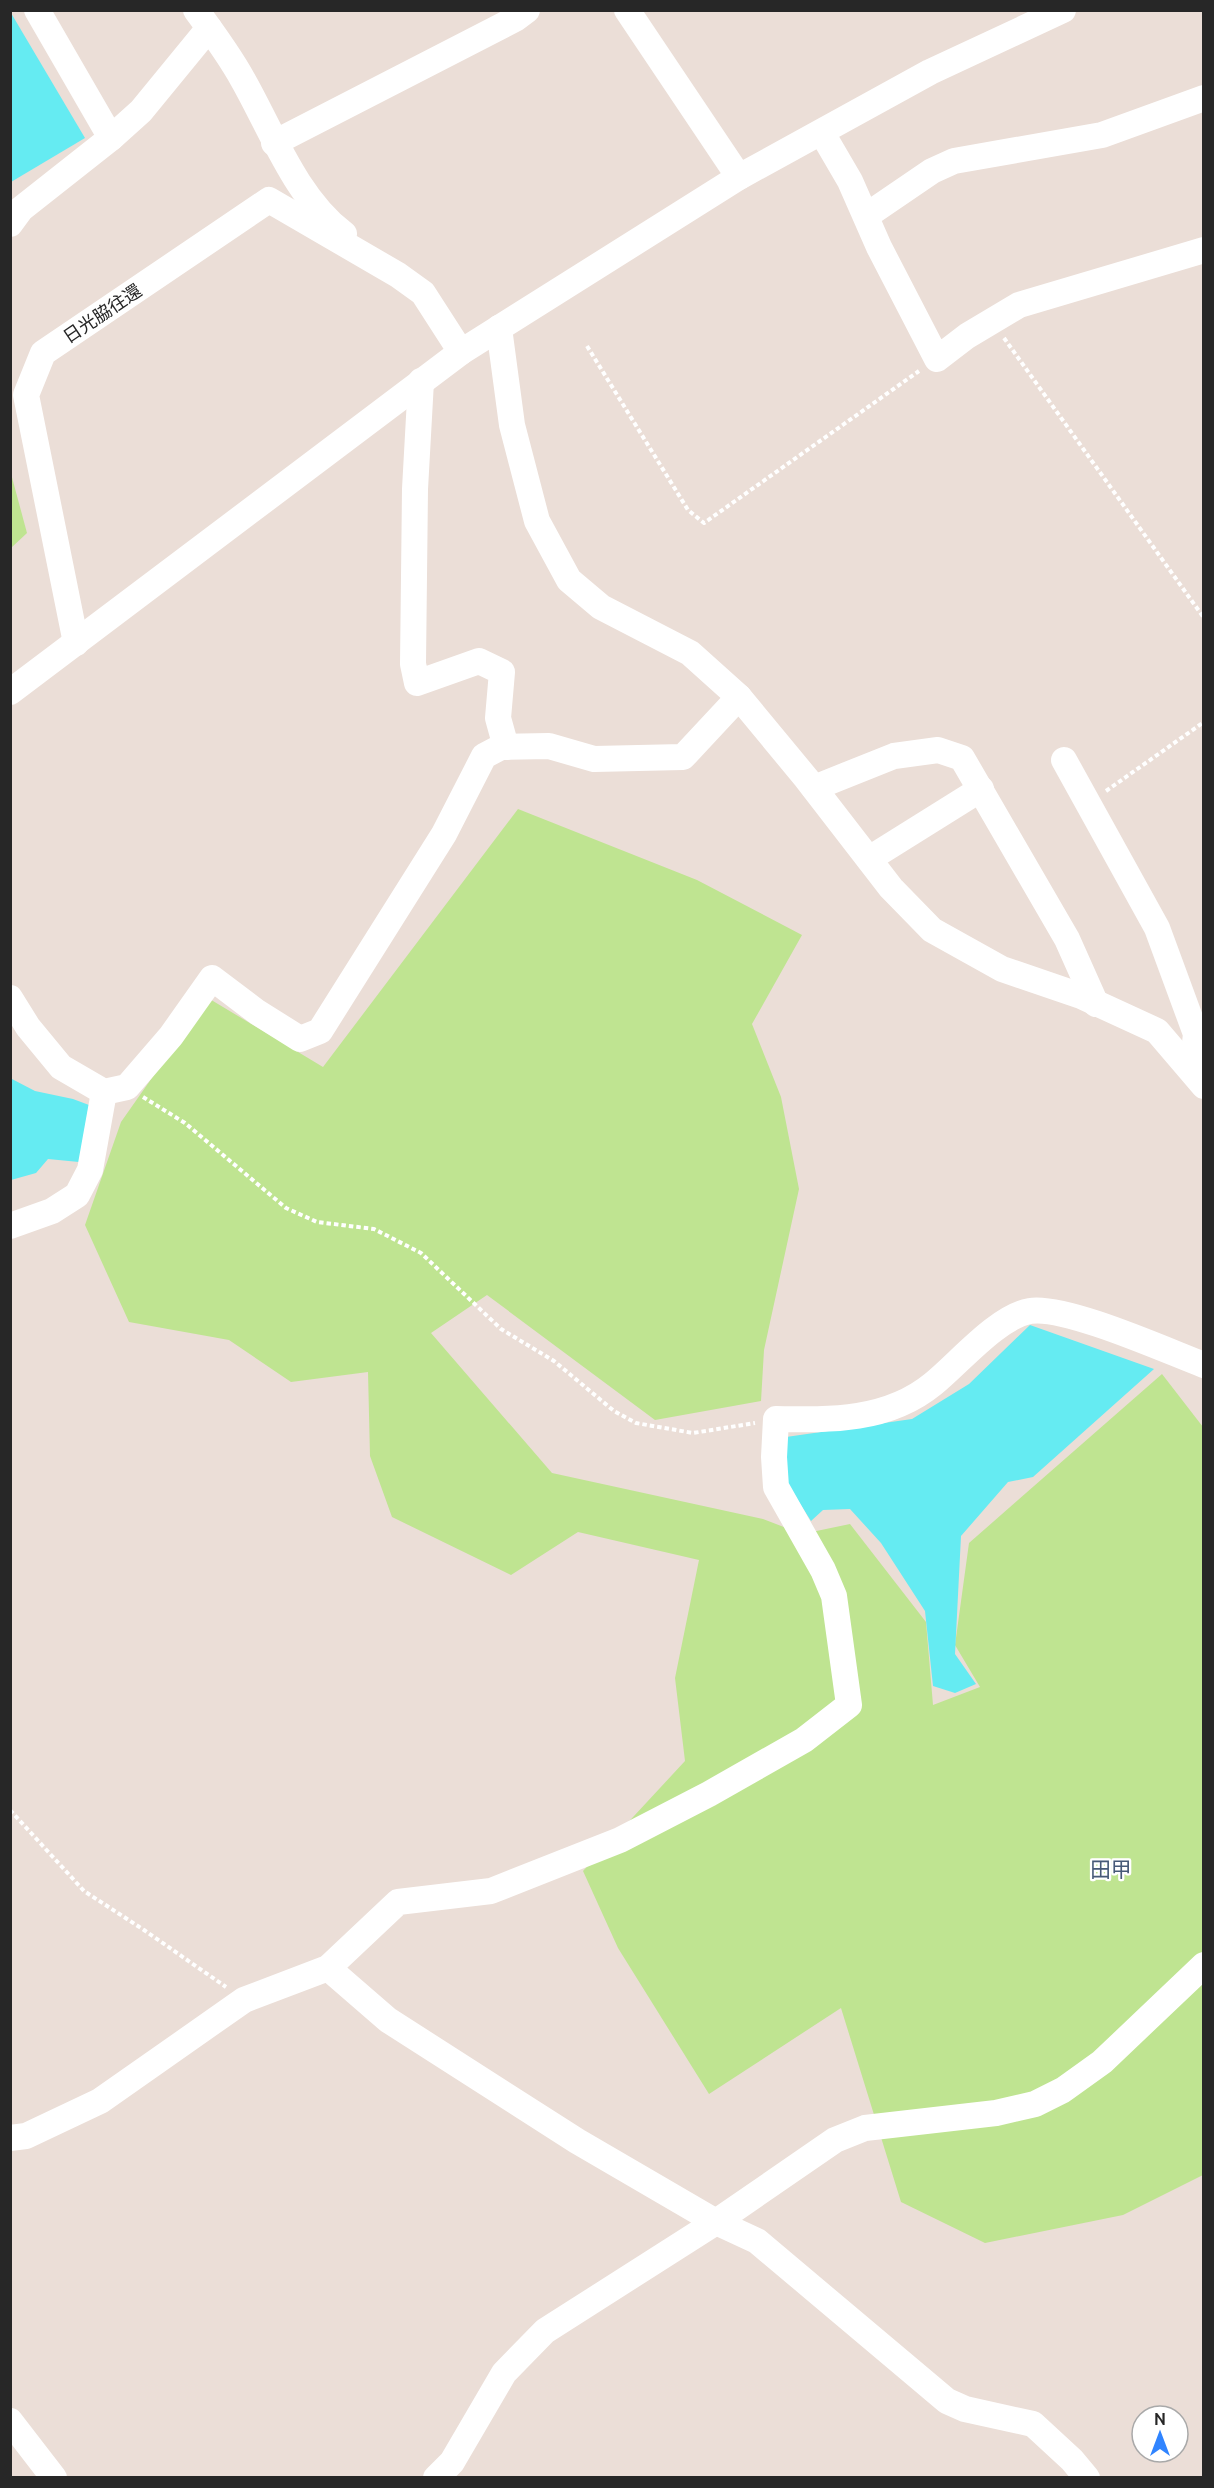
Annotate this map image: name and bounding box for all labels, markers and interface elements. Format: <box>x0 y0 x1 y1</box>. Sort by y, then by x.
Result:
street label: 日光脇往還 <box>59 280 145 346</box>
district label: 田甲 <box>1090 1857 1132 1881</box>
north arrow <box>1130 2404 1190 2464</box>
text: N <box>1154 2410 1166 2428</box>

